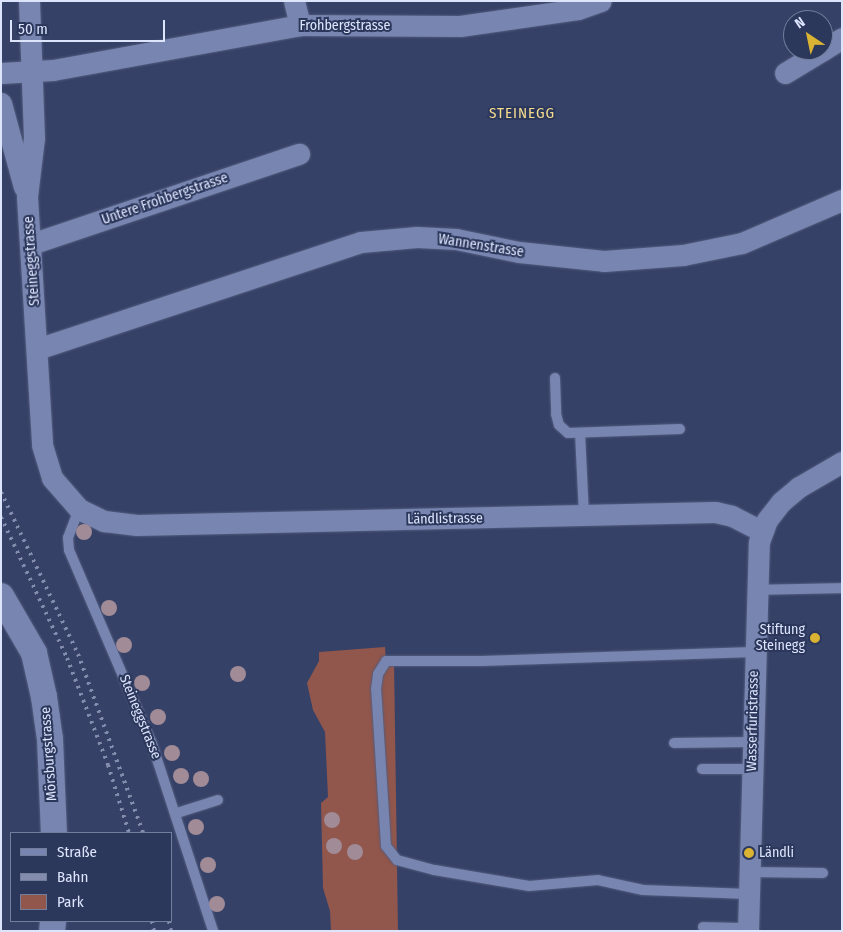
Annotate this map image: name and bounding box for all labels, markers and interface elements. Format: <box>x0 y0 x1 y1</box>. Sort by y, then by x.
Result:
scale bar <box>12 10 168 42</box>
north arrow <box>783 10 833 60</box>
text: N <box>792 14 808 32</box>
street label: Frohbergstrasse <box>300 18 390 34</box>
text: 50 m <box>18 20 48 38</box>
district label: STEINEGG <box>488 105 556 123</box>
street label: Untere Frohbergstrasse <box>100 169 230 229</box>
street label: Steineggstrasse <box>20 216 44 306</box>
street label: Wannenstrasse <box>437 231 525 261</box>
street label: Ländlistrasse <box>407 510 483 528</box>
place label: Stiftung Steinegg <box>756 622 805 654</box>
marker: Stiftung Steinegg <box>809 632 821 644</box>
street label: Wasserfuristrasse <box>744 670 762 772</box>
street label: Steineggstrasse <box>115 672 165 762</box>
street label: Mörsburgstrasse <box>37 706 61 802</box>
legend <box>10 832 172 922</box>
text: Straße <box>57 843 97 861</box>
place label: Ländli <box>759 845 794 861</box>
marker: Ländli <box>743 847 755 859</box>
text: Bahn <box>57 868 88 886</box>
text: Park <box>57 893 84 911</box>

